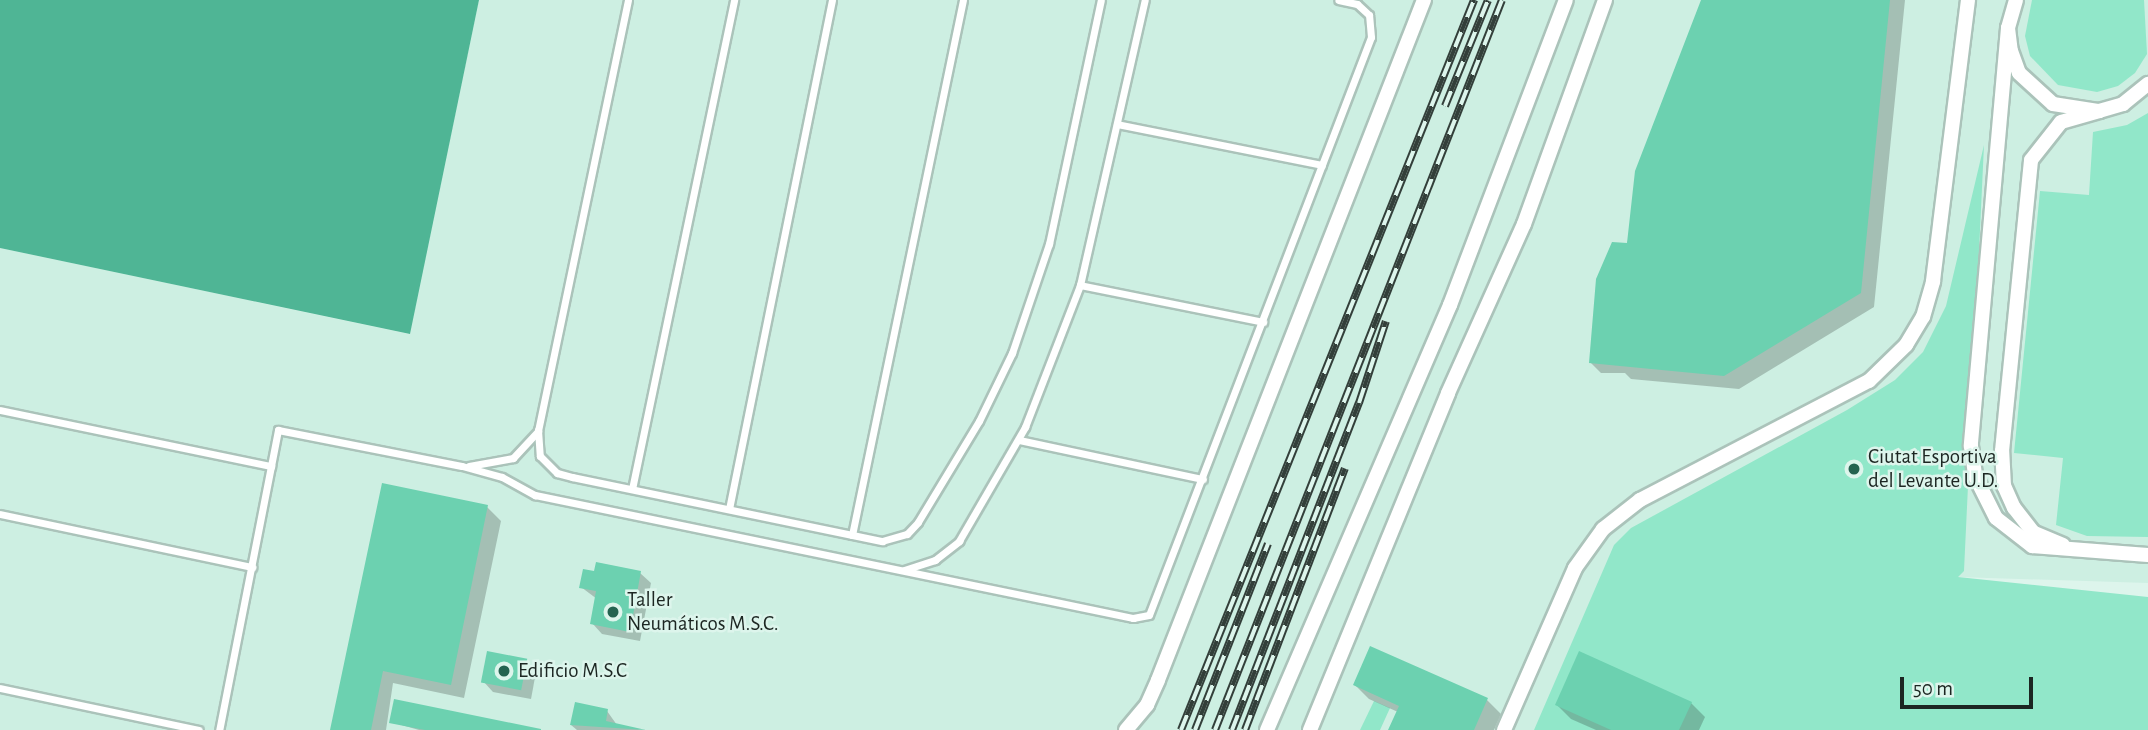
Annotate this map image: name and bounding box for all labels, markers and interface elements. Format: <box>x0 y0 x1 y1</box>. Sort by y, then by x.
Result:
place label: Ciutat Esportiva del Levante U.D. <box>1868 444 1998 494</box>
marker: Ciutat Esportiva del Levante U.D. <box>1846 461 1862 477</box>
place label: Taller Neumáticos M.S.C. <box>627 587 779 637</box>
marker: Taller Neumáticos M.S.C. <box>605 604 621 620</box>
place label: Edificio M.S.C <box>518 658 627 684</box>
marker: Edificio M.S.C <box>496 663 512 679</box>
scale bar <box>1903 664 2036 708</box>
text: 50 m <box>1913 678 1953 699</box>

